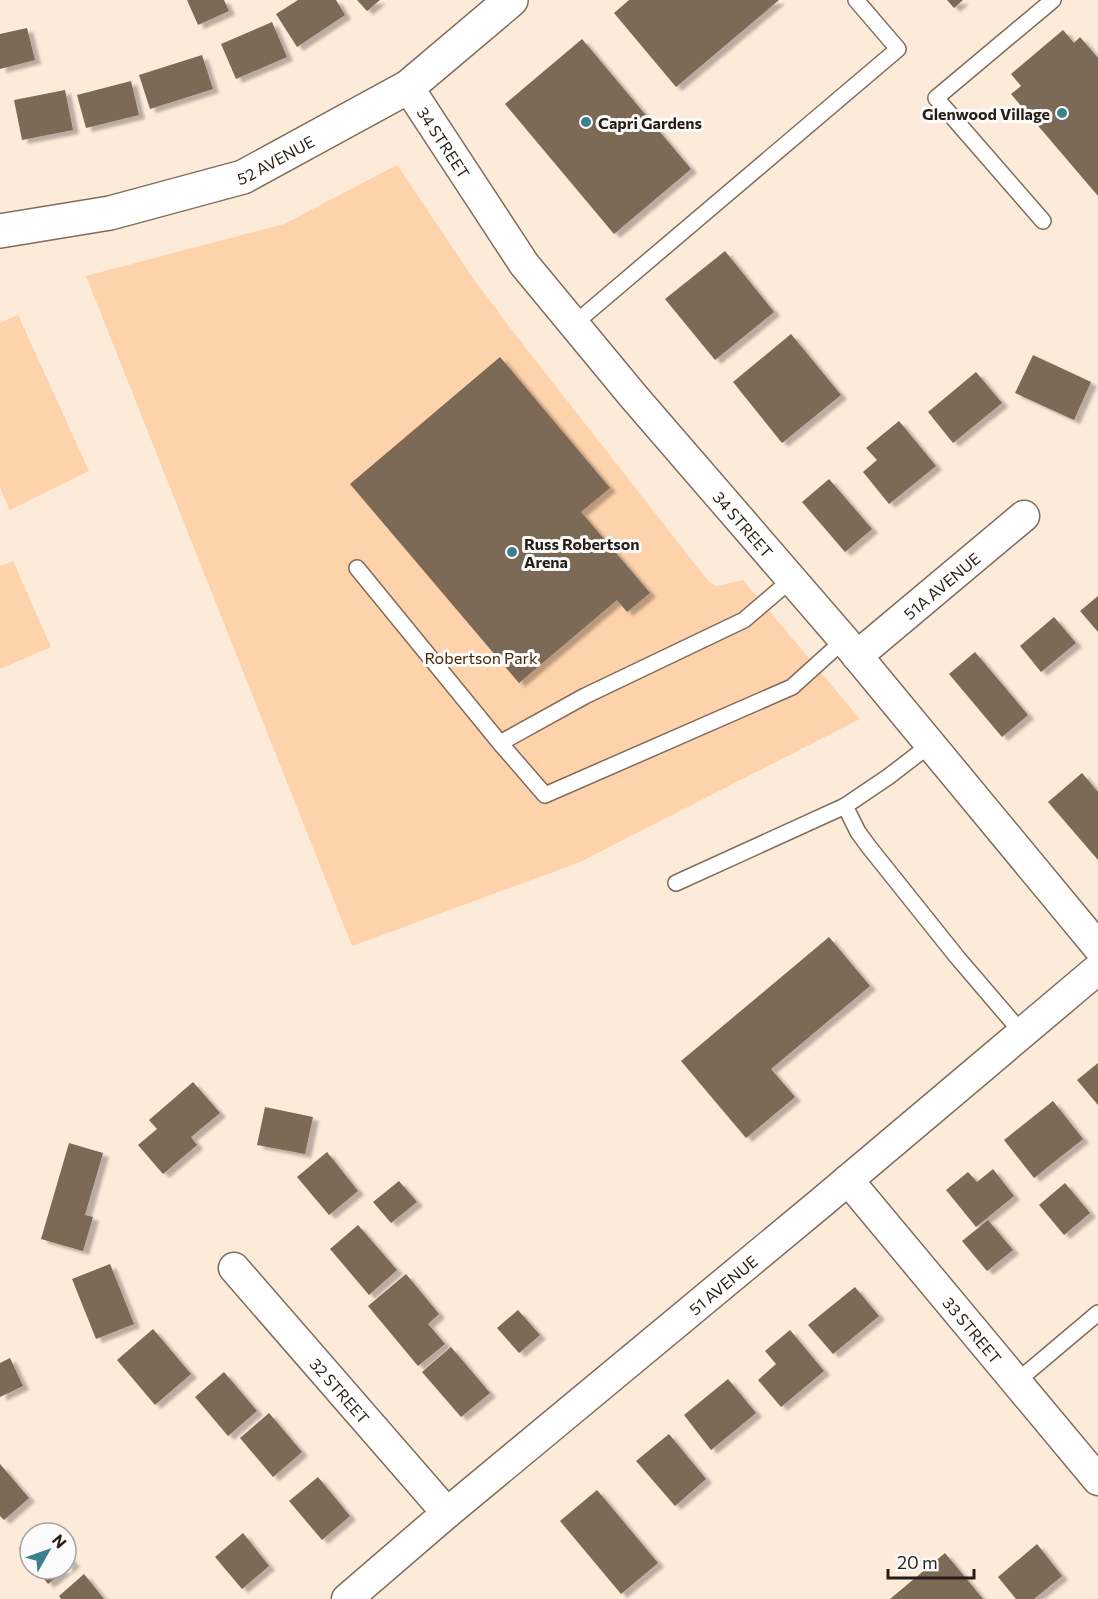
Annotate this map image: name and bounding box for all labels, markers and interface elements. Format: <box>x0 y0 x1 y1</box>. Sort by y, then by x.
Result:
street label: 34 STREET <box>414 103 474 181</box>
place label: Glenwood Village <box>922 104 1050 123</box>
marker: Glenwood Village <box>1055 106 1069 120</box>
place label: Capri Gardens <box>598 113 702 132</box>
marker: Capri Gardens <box>579 115 593 129</box>
street label: 52 AVENUE <box>235 131 317 188</box>
street label: 34 STREET <box>710 487 777 561</box>
place label: Russ Robertson Arena <box>524 534 639 571</box>
marker: Russ Robertson Arena <box>505 545 519 559</box>
street label: 51A AVENUE <box>899 548 983 623</box>
park label: Robertson Park <box>424 648 538 667</box>
street label: 51 AVENUE <box>685 1251 761 1318</box>
street label: 33 STREET <box>940 1293 1006 1367</box>
street label: 32 STREET <box>307 1354 374 1427</box>
north arrow <box>18 1521 78 1581</box>
text: N <box>49 1530 71 1552</box>
scale bar <box>888 1542 974 1580</box>
text: 20 m <box>897 1551 938 1573</box>

